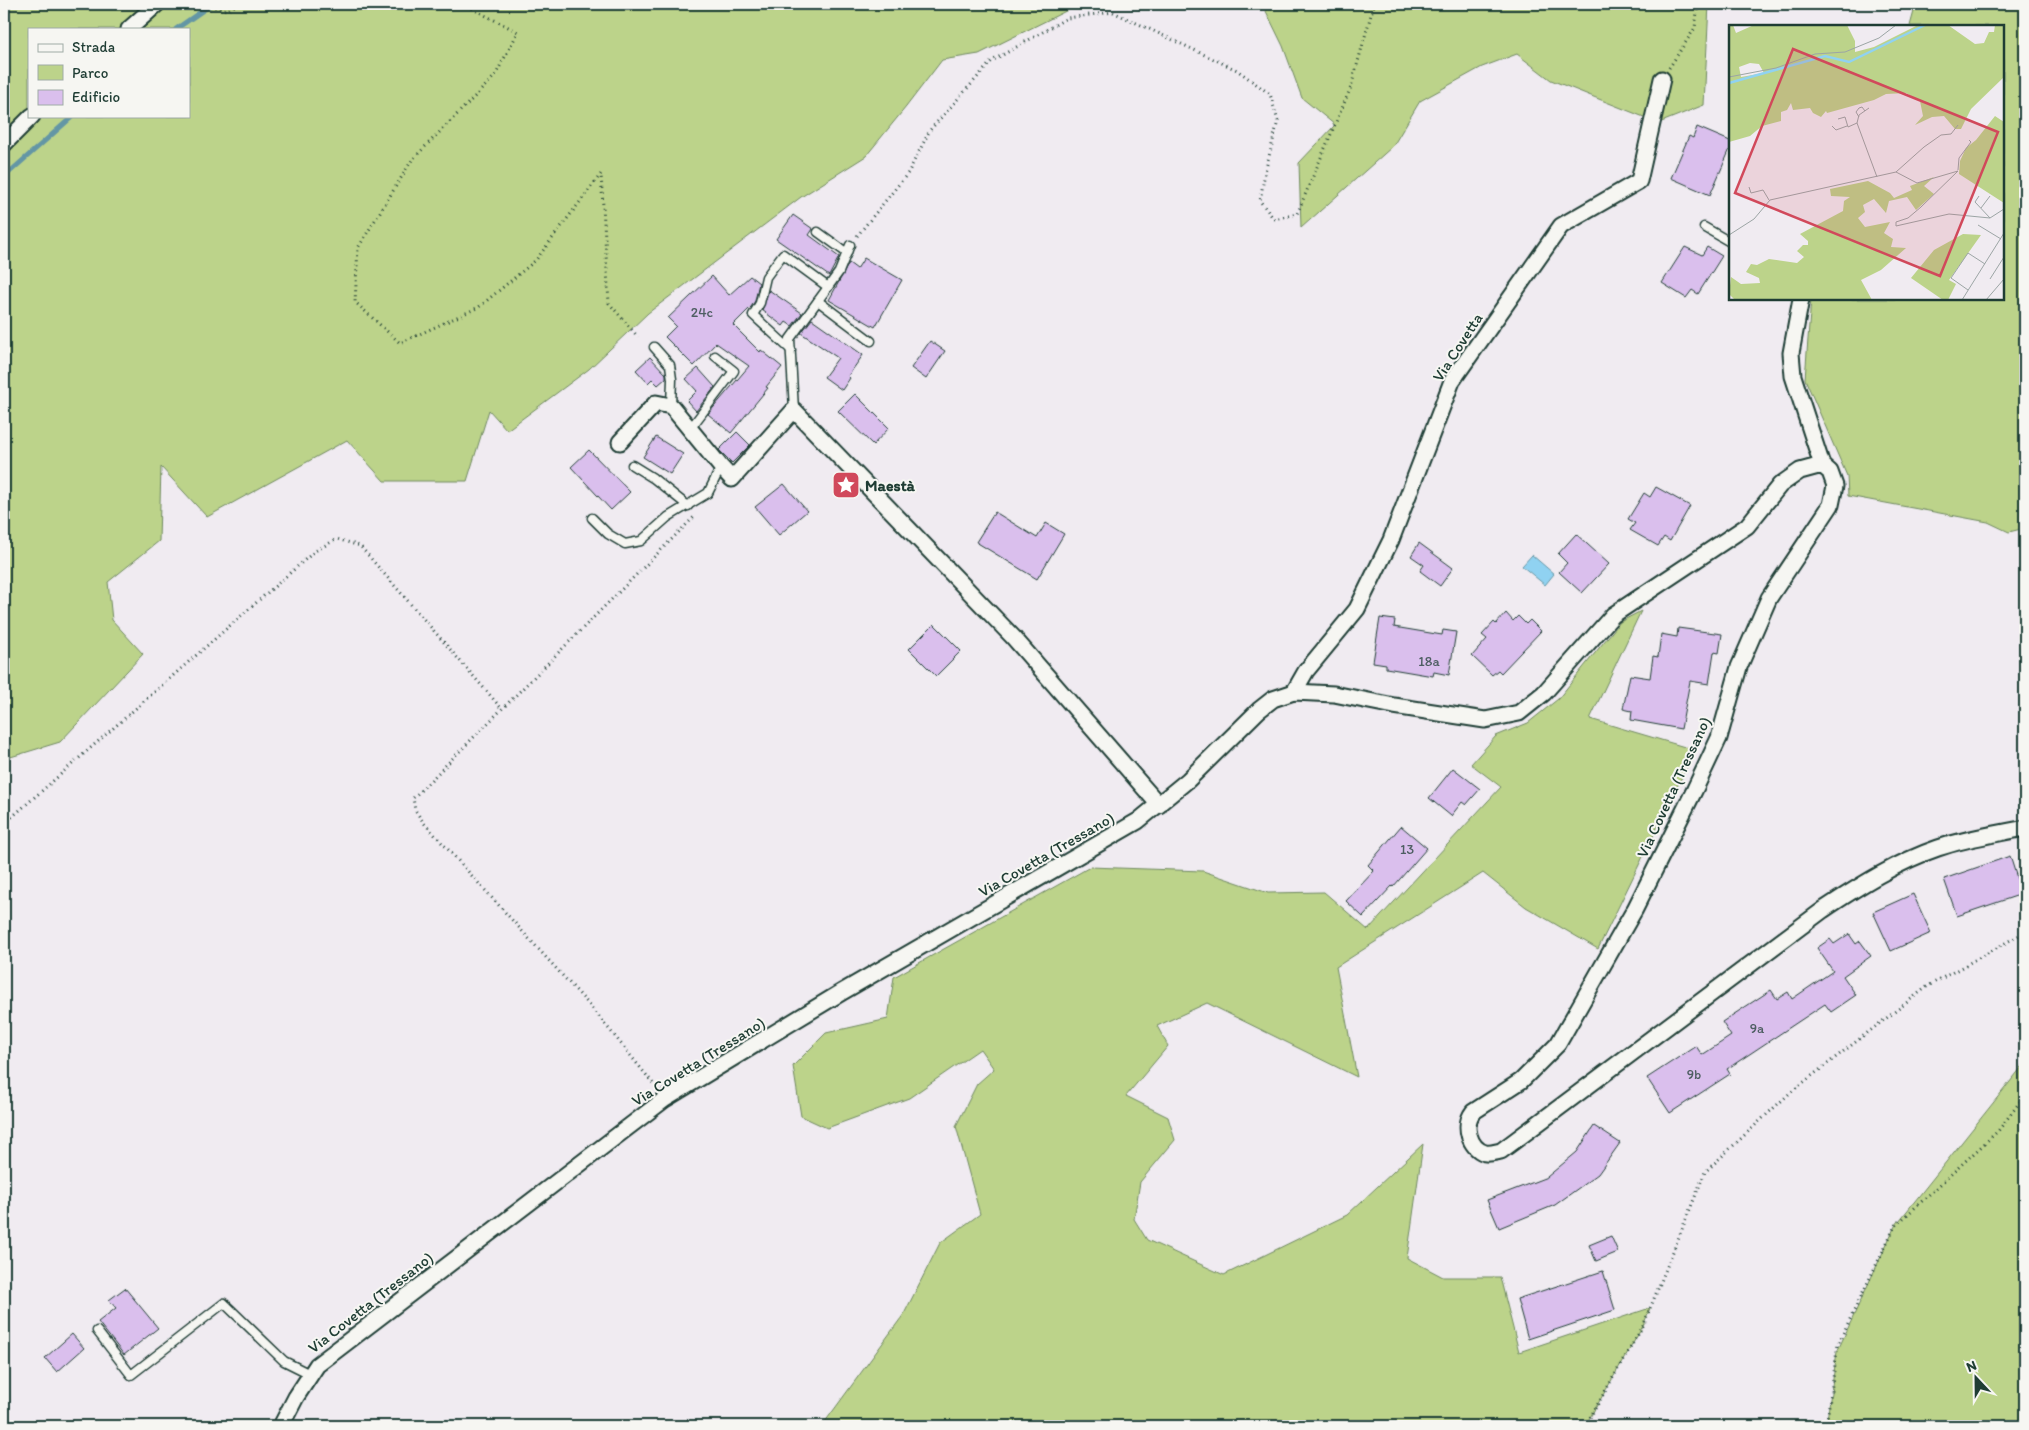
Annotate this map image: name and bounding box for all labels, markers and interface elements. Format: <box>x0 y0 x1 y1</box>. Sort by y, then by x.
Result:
inset map <box>1729 25 2004 300</box>
legend <box>28 28 190 118</box>
text: Strada <box>72 38 116 56</box>
text: Parco <box>72 64 108 82</box>
text: Edificio <box>72 88 120 106</box>
house number: 24c <box>691 304 714 321</box>
street label: Via Covetta <box>1428 309 1487 385</box>
place icon: Maestà <box>831 470 861 500</box>
place label: Maestà <box>865 476 916 495</box>
house number: 18a <box>1418 653 1440 670</box>
street label: Via Covetta (Tressano) <box>1632 714 1714 861</box>
street label: Via Covetta (Tressano) <box>975 808 1117 901</box>
house number: 13 <box>1400 841 1414 858</box>
street label: Via Covetta (Tressano) <box>628 1013 768 1110</box>
house number: 9a <box>1750 1020 1765 1037</box>
house number: 9b <box>1687 1066 1701 1083</box>
street label: Via Covetta (Tressano) <box>304 1248 437 1357</box>
north arrow <box>1952 1352 2002 1402</box>
text: N <box>1964 1357 1979 1376</box>

